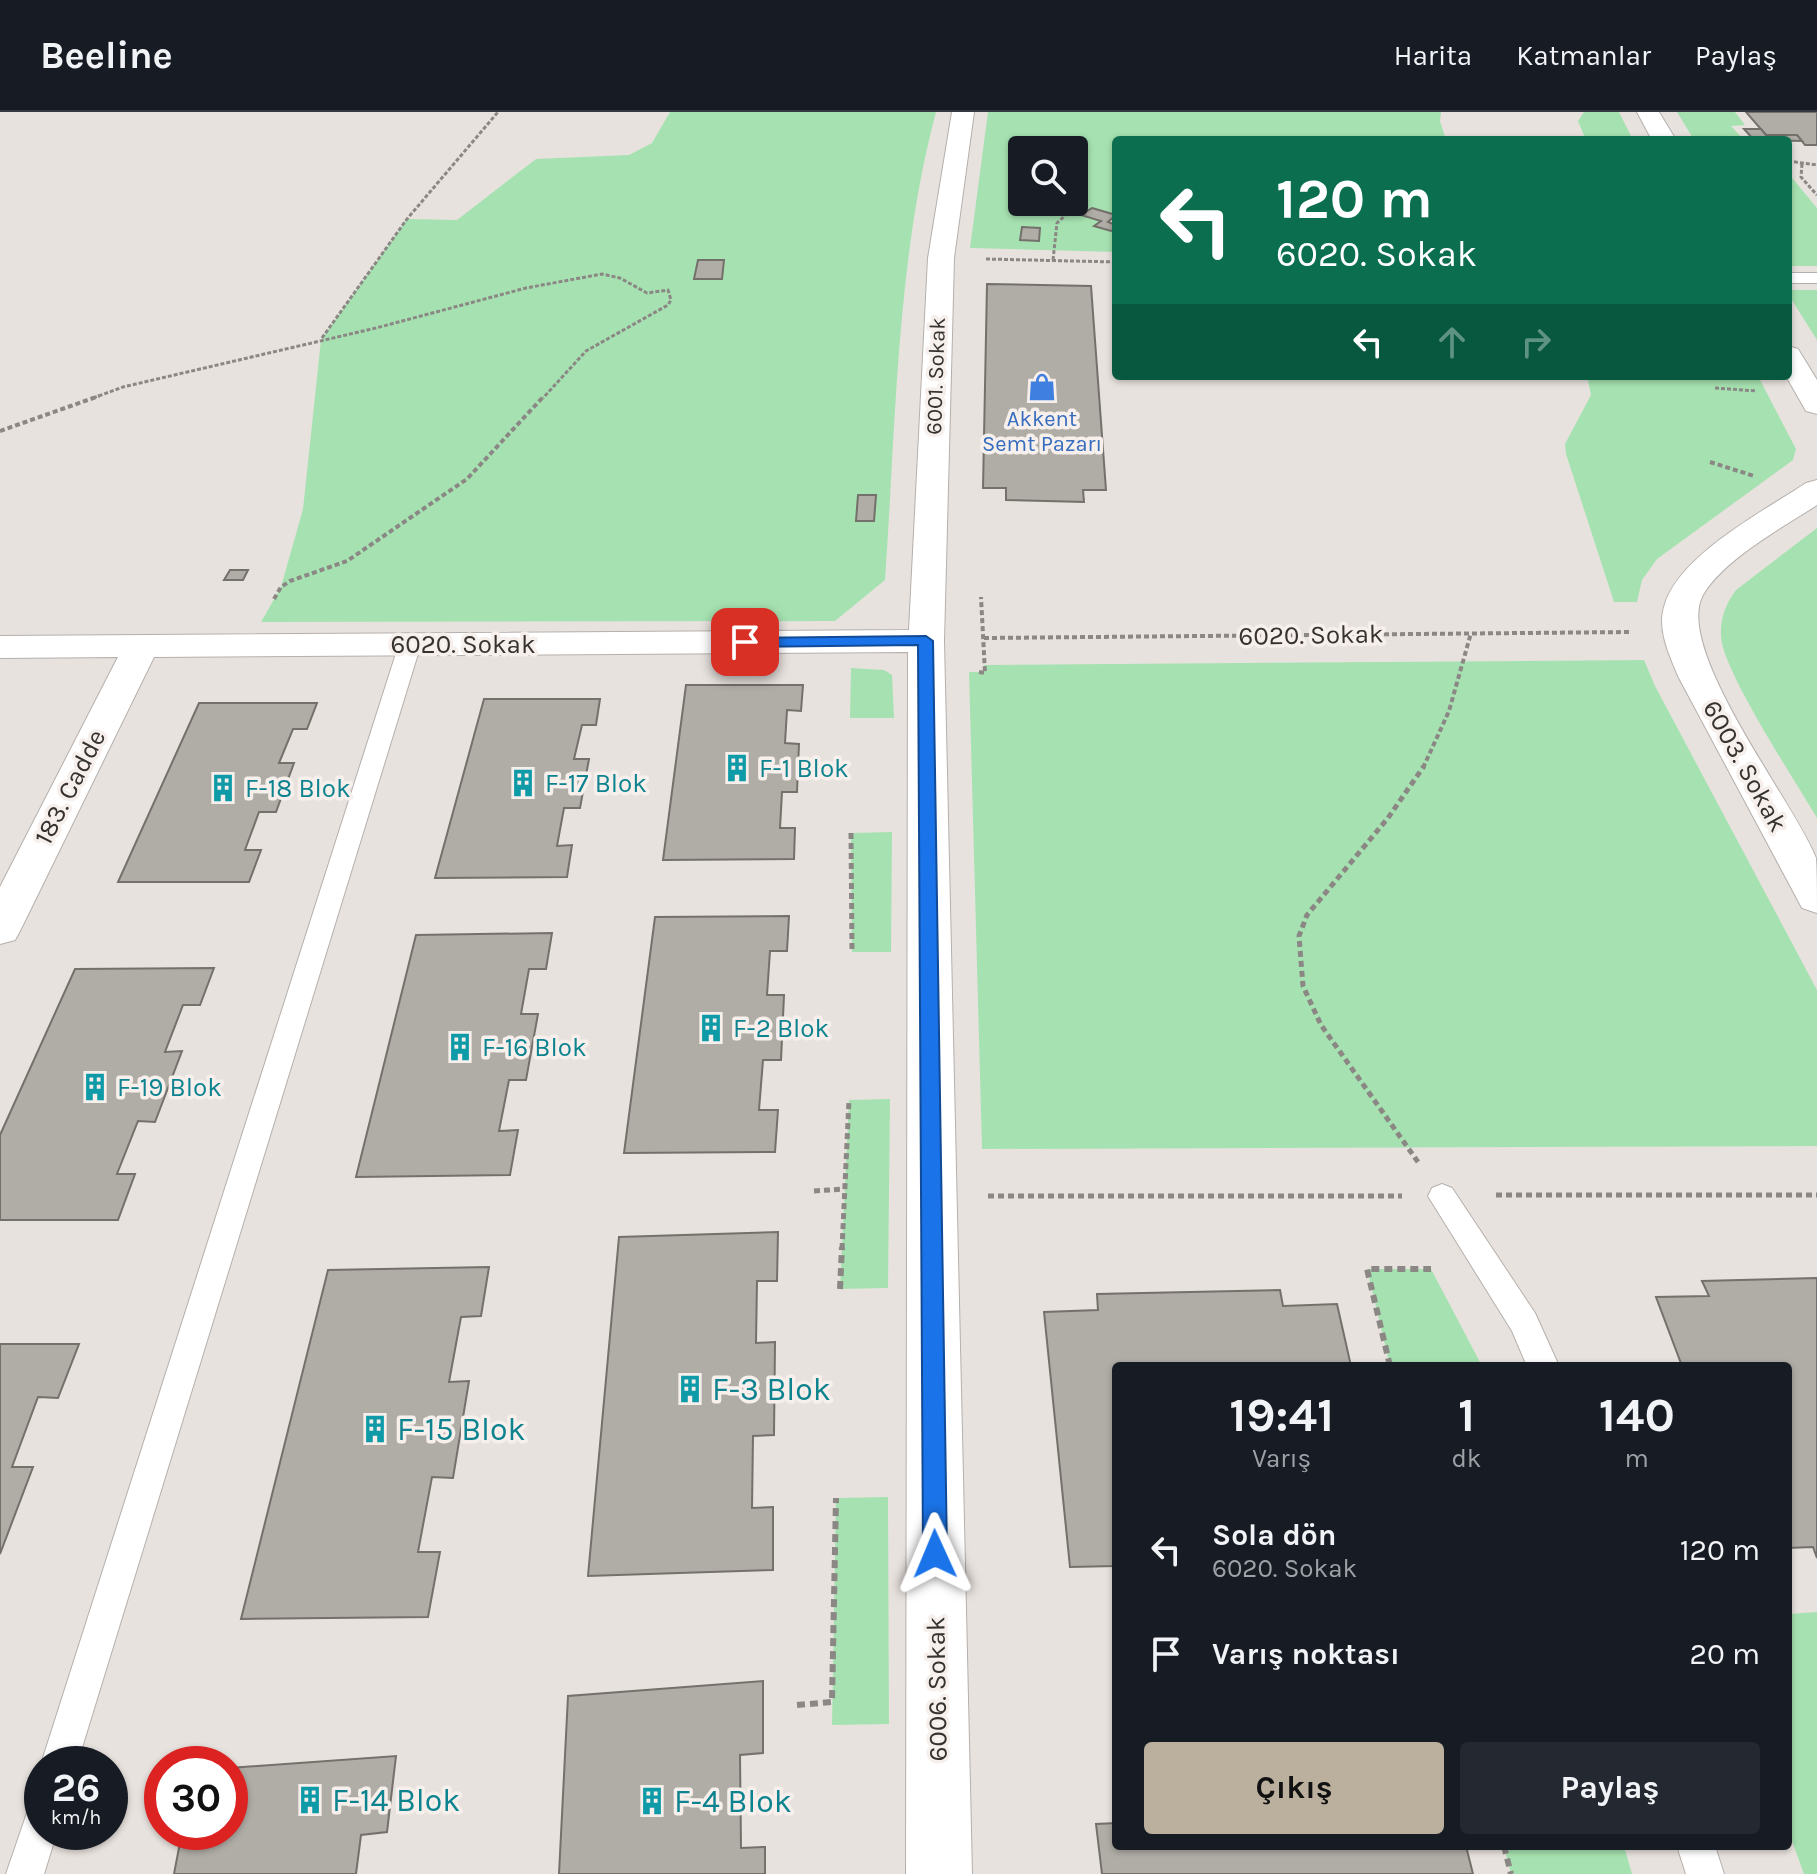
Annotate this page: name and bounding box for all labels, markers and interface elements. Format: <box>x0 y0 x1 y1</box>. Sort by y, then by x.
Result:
text: Beeline <box>40 33 173 78</box>
text: Harita <box>1394 39 1472 72</box>
text: Katmanlar <box>1516 39 1651 72</box>
text: Paylaş <box>1695 39 1777 72</box>
map controls <box>1008 136 1088 216</box>
button: search <box>1008 136 1088 216</box>
text: 120 m <box>1276 166 1433 231</box>
icon: left <box>1144 168 1248 272</box>
text: 6020. Sokak <box>1276 233 1477 275</box>
street label: 6001. Sokak <box>921 317 951 435</box>
icon: left <box>1346 320 1390 364</box>
icon: ahead <box>1430 320 1474 364</box>
icon: right <box>1514 320 1558 364</box>
shop icon: Akkent Semt Pazarı <box>1027 372 1057 402</box>
place label: Akkent Semt Pazarı <box>982 406 1102 457</box>
pin <box>711 608 779 676</box>
street label: 6020. Sokak <box>1238 618 1384 652</box>
icon: arrive <box>723 620 767 664</box>
street label: 6020. Sokak <box>390 629 536 660</box>
street label: 6003. Sokak <box>1696 695 1794 837</box>
street label: 183. Cadde <box>28 724 112 850</box>
building icon: F-1 Blok <box>722 753 752 783</box>
place label: F-1 Blok <box>759 753 849 784</box>
building icon: F-17 Blok <box>508 768 538 798</box>
place label: F-17 Blok <box>545 768 647 799</box>
building icon: F-18 Blok <box>208 773 238 803</box>
place label: F-18 Blok <box>245 773 351 804</box>
building icon: F-2 Blok <box>696 1013 726 1043</box>
place label: F-2 Blok <box>733 1013 829 1044</box>
building icon: F-16 Blok <box>445 1032 475 1062</box>
place label: F-16 Blok <box>482 1032 587 1063</box>
building icon: F-19 Blok <box>80 1072 110 1102</box>
place label: F-19 Blok <box>117 1072 222 1103</box>
place label: F-3 Blok <box>712 1371 831 1408</box>
building icon: F-3 Blok <box>675 1374 705 1404</box>
text: 19:41 <box>1229 1387 1334 1443</box>
text: 1 <box>1458 1387 1475 1443</box>
text: 140 <box>1599 1387 1675 1443</box>
place label: F-15 Blok <box>397 1411 526 1448</box>
building icon: F-15 Blok <box>360 1414 390 1444</box>
text: Varış <box>1252 1443 1311 1474</box>
text: dk <box>1451 1443 1482 1474</box>
text: m <box>1625 1443 1649 1474</box>
position arrow <box>893 1512 977 1596</box>
text: Sola dön <box>1212 1517 1336 1553</box>
icon: left <box>1144 1528 1188 1572</box>
text: 120 m <box>1680 1532 1760 1568</box>
text: 6020. Sokak <box>1212 1553 1357 1584</box>
street label: 6006. Sokak <box>920 1616 954 1762</box>
icon: arrive <box>1144 1632 1188 1676</box>
text: Varış noktası <box>1212 1636 1400 1672</box>
text: 20 m <box>1690 1636 1760 1672</box>
button: Çıkış <box>1144 1742 1444 1834</box>
button: Paylaş <box>1460 1742 1760 1834</box>
speed limit sign: 30 <box>144 1746 248 1850</box>
text: 26 <box>52 1764 100 1811</box>
place label: F-14 Blok <box>332 1782 460 1819</box>
place label: F-4 Blok <box>674 1783 792 1820</box>
building icon: F-14 Blok <box>295 1785 325 1815</box>
building icon: F-4 Blok <box>637 1786 667 1816</box>
text: km/h <box>51 1806 101 1829</box>

